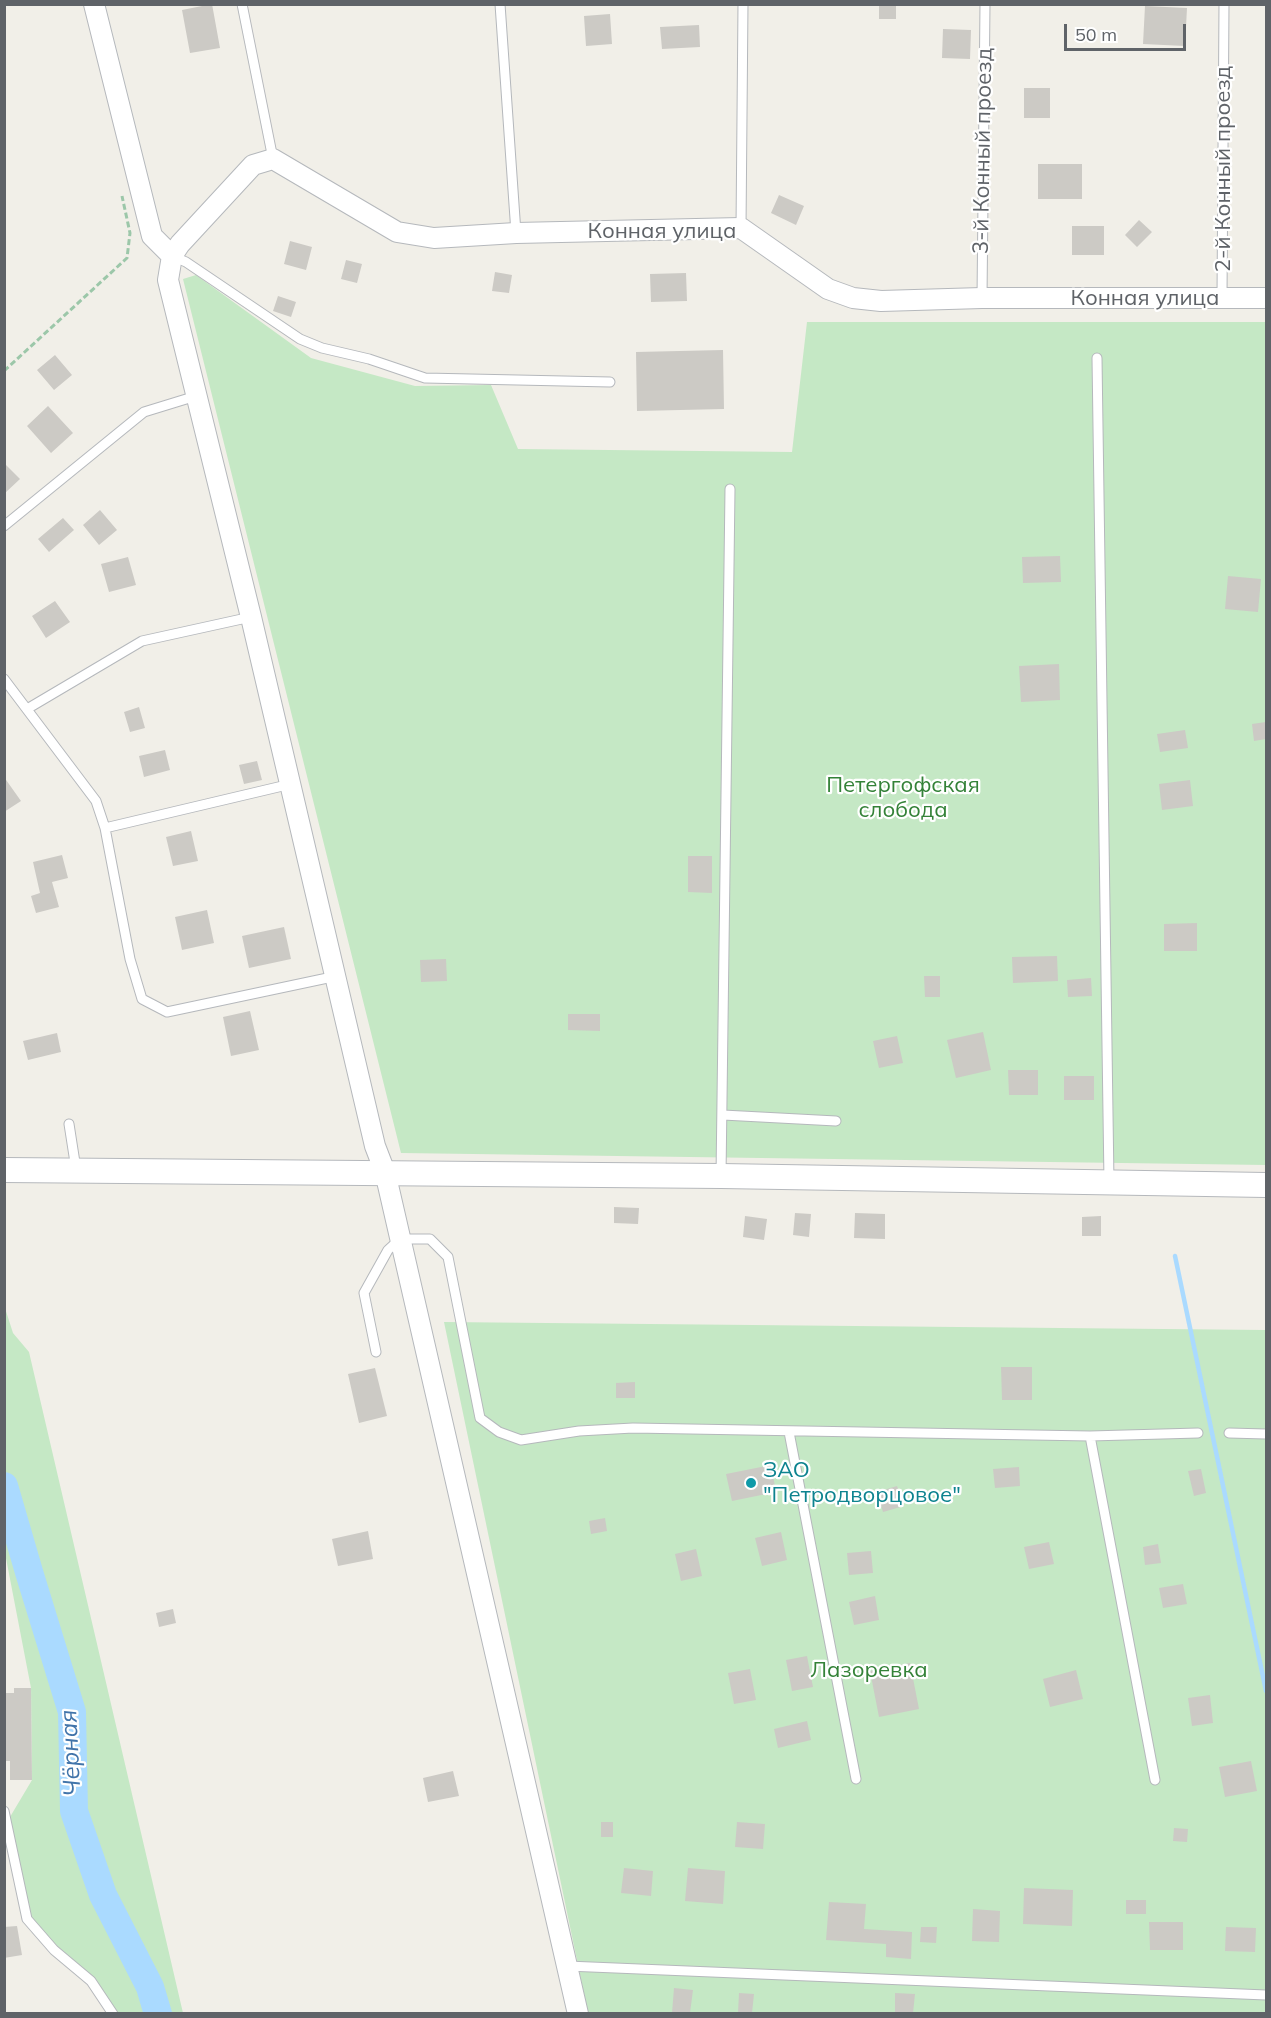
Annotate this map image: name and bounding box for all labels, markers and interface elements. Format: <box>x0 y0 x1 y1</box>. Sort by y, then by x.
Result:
scale bar <box>1067 12 1188 50</box>
text: 50 m <box>1075 23 1117 46</box>
street label: 3-й Конный проезд <box>968 48 998 254</box>
street label: 2-й Конный проезд <box>1210 66 1236 272</box>
street label: Конная улица <box>588 218 736 244</box>
street label: Конная улица <box>1071 285 1219 311</box>
park label: Петергофская слобода <box>826 772 980 824</box>
place label: ЗАО "Петродворцовое" <box>763 1457 961 1508</box>
marker: ЗАО "Петродворцовое" <box>744 1476 758 1490</box>
park label: Лазоревка <box>810 1657 928 1683</box>
water label: Чёрная <box>54 1709 88 1797</box>

